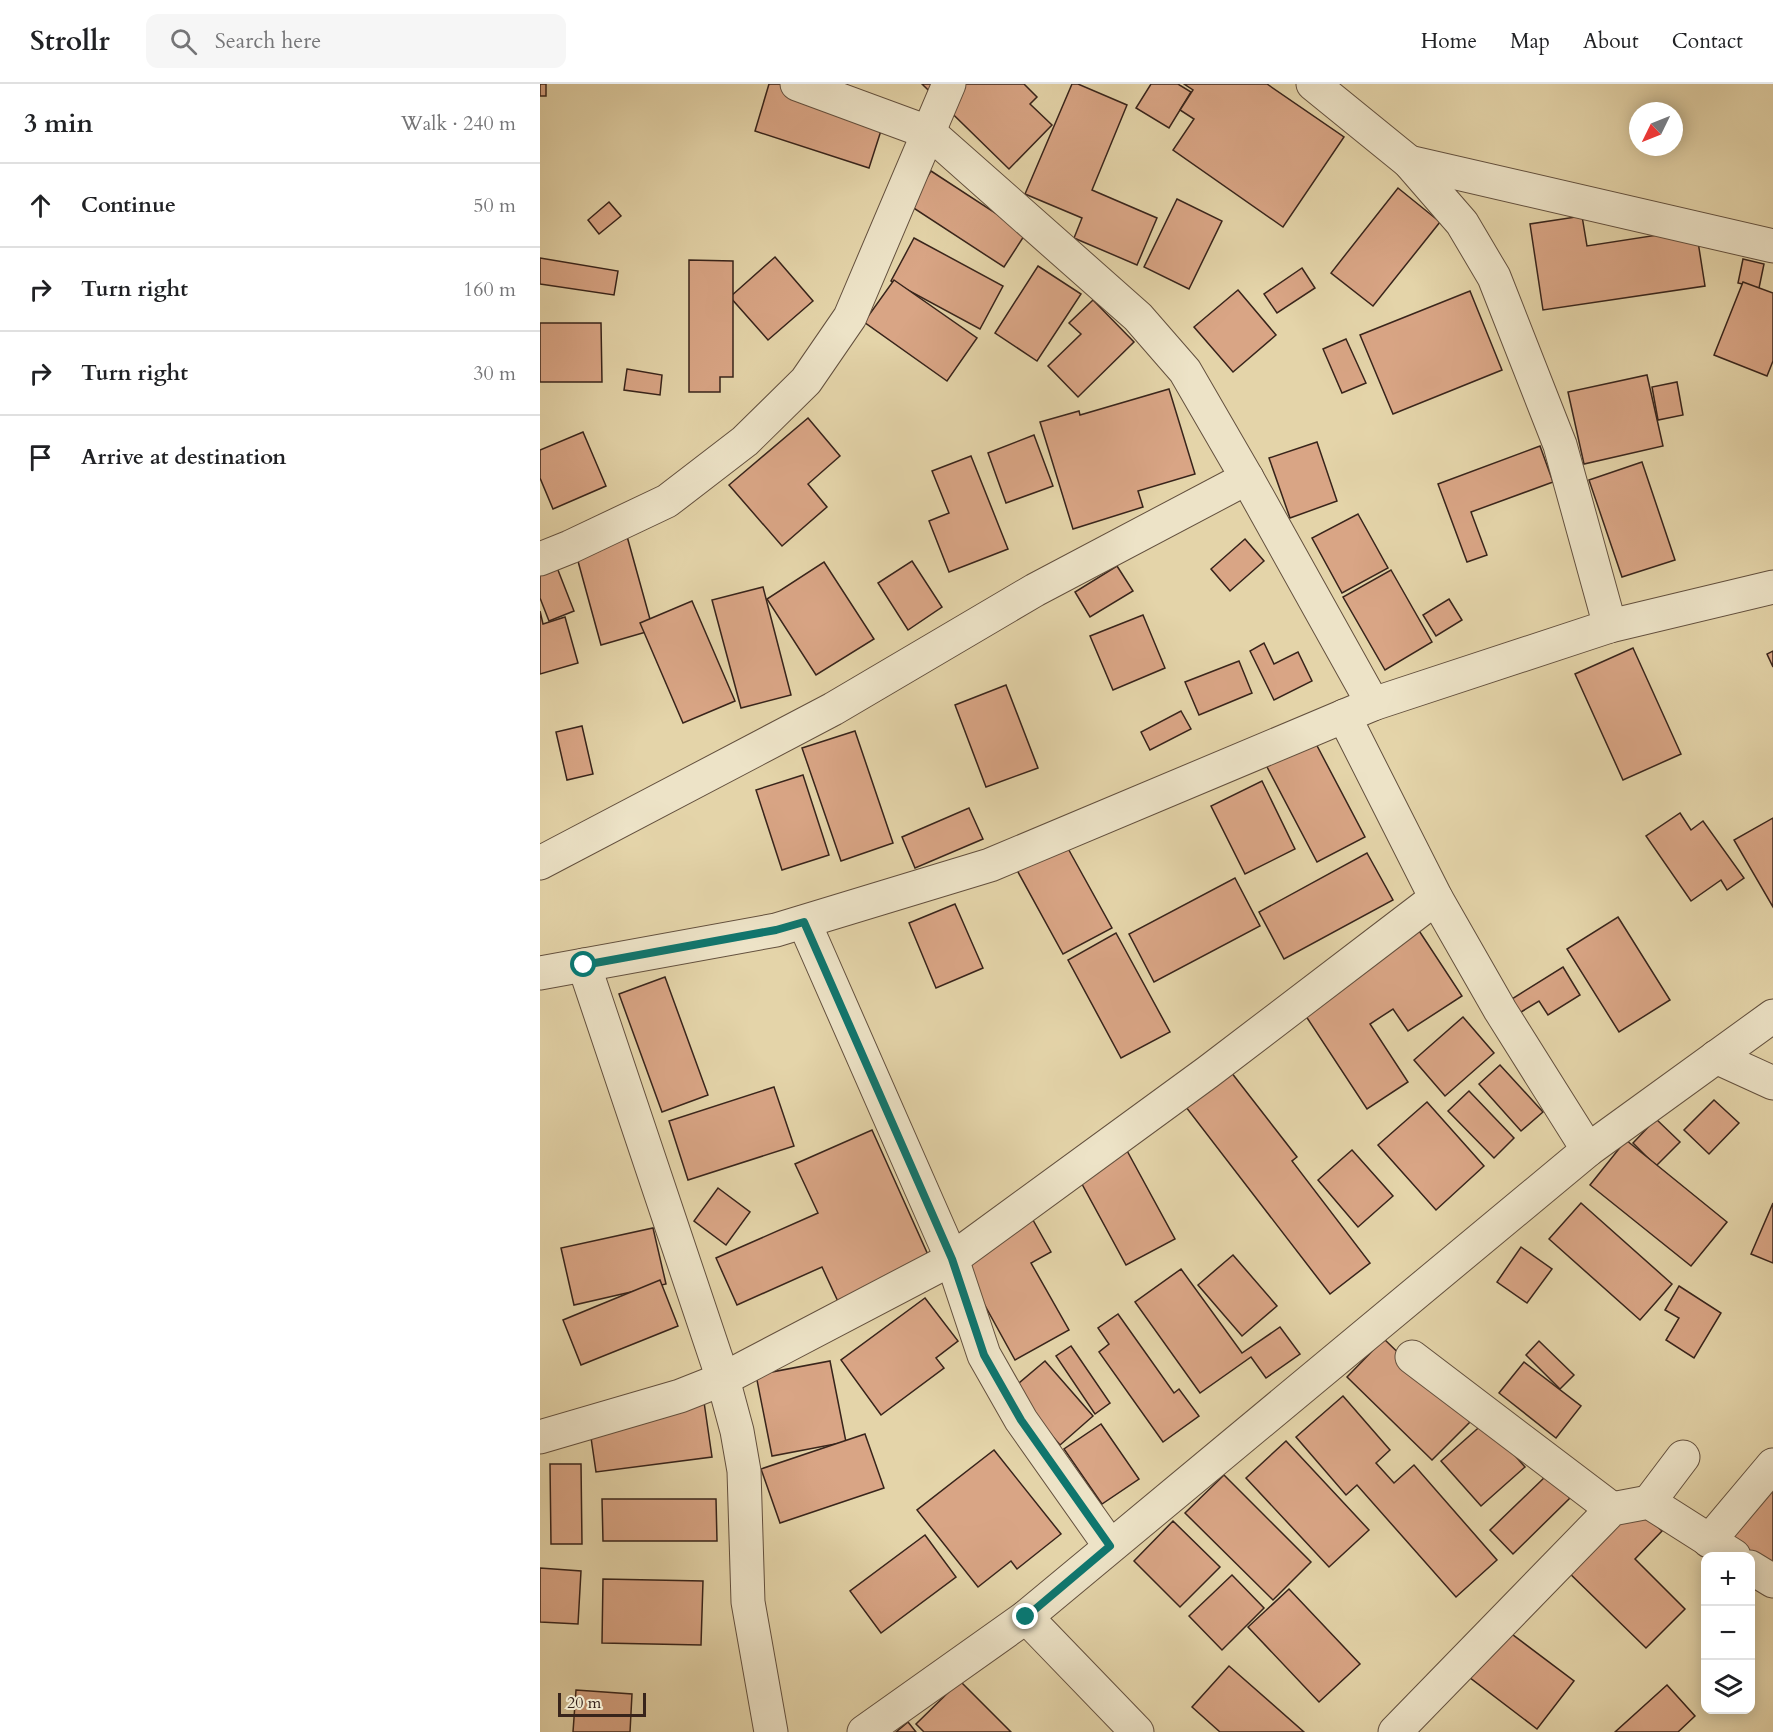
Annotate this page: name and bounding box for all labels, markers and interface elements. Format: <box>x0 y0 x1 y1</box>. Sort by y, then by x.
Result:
search box <box>146 14 566 68</box>
text: Strollr <box>30 22 110 60</box>
icon: search <box>167 25 200 58</box>
text: Search here <box>215 26 321 56</box>
text: Home <box>1421 27 1477 56</box>
text: Map <box>1510 27 1550 56</box>
text: About <box>1583 27 1639 56</box>
text: Contact <box>1672 27 1743 56</box>
north arrow <box>1629 102 1683 156</box>
text: 3 min <box>24 106 93 141</box>
text: Walk · 240 m <box>401 110 516 137</box>
icon: ahead <box>24 189 57 222</box>
text: Continue <box>81 190 176 220</box>
text: 50 m <box>473 192 516 219</box>
icon: right <box>24 273 57 306</box>
text: Turn right <box>81 274 188 304</box>
text: 160 m <box>463 276 516 303</box>
icon: right <box>24 357 57 390</box>
text: Turn right <box>81 358 188 388</box>
text: 30 m <box>473 360 516 387</box>
icon: arrive <box>24 441 57 474</box>
text: Arrive at destination <box>81 442 286 472</box>
route start <box>570 951 596 977</box>
map controls <box>1701 1552 1755 1714</box>
button: + <box>1701 1552 1755 1606</box>
route end <box>1012 1603 1038 1629</box>
button: − <box>1701 1606 1755 1660</box>
button: layers <box>1701 1660 1755 1714</box>
scale bar <box>558 1690 646 1718</box>
text: 20 m <box>567 1692 601 1714</box>

